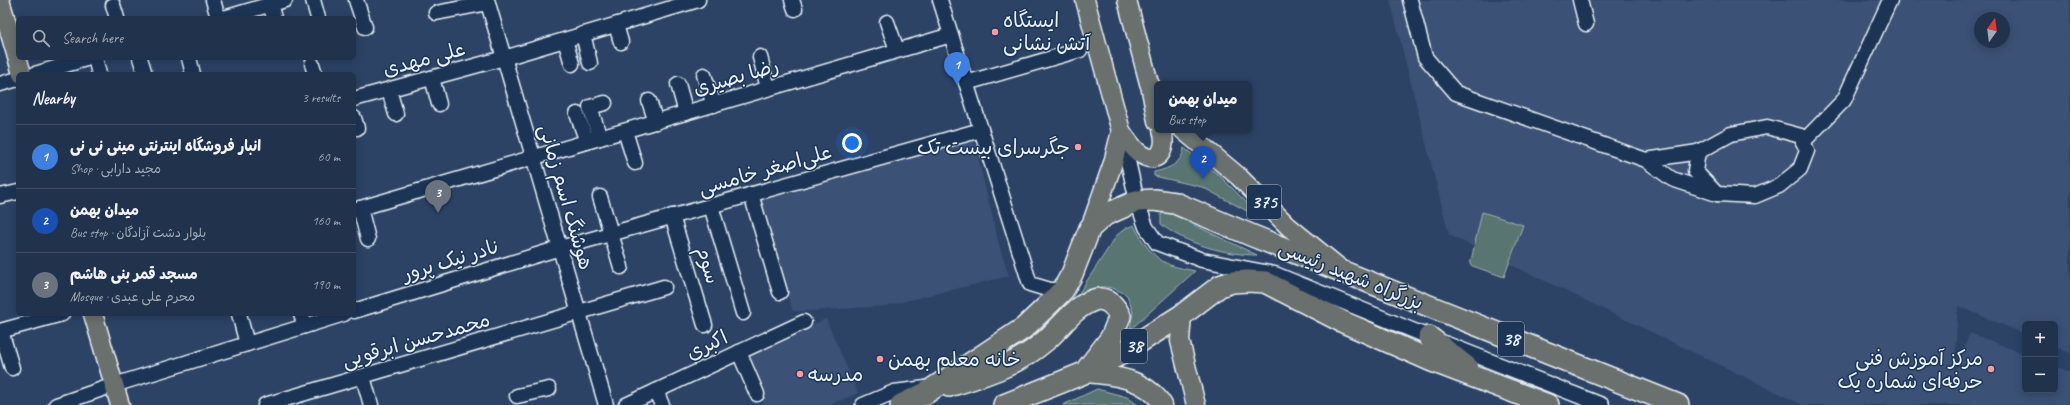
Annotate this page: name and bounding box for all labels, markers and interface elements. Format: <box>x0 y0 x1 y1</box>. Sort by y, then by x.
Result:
place label: ایستگاه آتش نشانی <box>1003 8 1091 56</box>
north arrow <box>1974 12 2010 48</box>
search box <box>16 16 356 60</box>
icon: search <box>30 27 52 49</box>
marker: ایستگاه آتش نشانی <box>990 27 1000 37</box>
text: Search here <box>62 29 123 48</box>
street label: علی مهدی <box>380 36 468 82</box>
pin: 1 <box>944 52 970 85</box>
street label: رضا بصیری <box>690 53 782 101</box>
popup <box>1154 81 1252 133</box>
text: Nearby <box>32 88 75 109</box>
text: 3 results <box>302 90 340 106</box>
text: میدان بهمن <box>1169 90 1237 109</box>
text: Bus stop <box>1169 112 1206 128</box>
street label: هوشنگ اسم زمانی <box>530 121 599 273</box>
your location <box>842 133 862 153</box>
place label: جگرسرای بیست تک <box>917 135 1070 160</box>
text: انبار فروشگاه اینترنتی مینی نی نی <box>70 137 261 156</box>
street label: علی‌اصغر خامسی <box>695 139 835 201</box>
marker: جگرسرای بیست تک <box>1073 142 1083 152</box>
pin: 2 <box>1190 146 1216 179</box>
text: 1 <box>42 149 48 165</box>
text: 60 m <box>318 149 340 165</box>
text: Shop · مجید دارابی <box>70 161 161 177</box>
pin: 3 <box>425 180 451 213</box>
road number: 375 <box>1247 185 1281 219</box>
text: میدان بهمن <box>70 201 139 220</box>
text: 2 <box>42 213 48 229</box>
text: 160 m <box>312 213 340 229</box>
text: Bus stop · بلوار دشت آزادگان <box>70 225 206 241</box>
street label: نادر نیک پرور <box>397 233 503 287</box>
street label: بزرگراه شهید رئیسی <box>1275 235 1427 315</box>
street label: سوم <box>688 243 726 288</box>
text: مسجد قمر بنی هاشم <box>70 265 198 284</box>
text: 3 <box>42 277 48 293</box>
text: 190 m <box>312 277 340 293</box>
text: Mosque · محرم علی عبدی <box>70 289 195 305</box>
street label: محمدحسن ابرقویی <box>339 307 493 373</box>
map controls <box>2022 321 2058 393</box>
button: + <box>2022 321 2058 357</box>
road number: 38 <box>1498 322 1524 356</box>
street label: اکبری <box>682 325 732 365</box>
road number: 38 <box>1121 329 1147 363</box>
place label: مرکز آموزش فنی حرفه‌ای شماره یک <box>1838 346 1983 394</box>
place label: خانه معلم بهمن <box>888 347 1021 374</box>
marker: خانه معلم بهمن <box>875 354 885 364</box>
button: − <box>2022 357 2058 393</box>
place label: مدرسه <box>808 362 863 387</box>
marker: مرکز آموزش فنی حرفه‌ای شماره یک <box>1986 364 1996 374</box>
marker: مدرسه <box>795 369 805 379</box>

